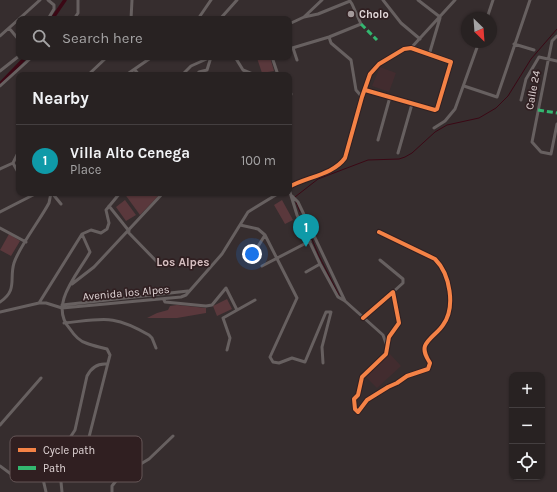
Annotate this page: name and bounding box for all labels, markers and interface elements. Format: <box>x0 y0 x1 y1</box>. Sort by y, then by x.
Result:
place label: Cholo <box>359 8 389 21</box>
marker: Cholo <box>346 9 356 19</box>
north arrow <box>461 12 497 48</box>
search box <box>16 16 292 60</box>
icon: search <box>30 27 52 49</box>
text: Search here <box>62 29 143 47</box>
street label: Calle 24 <box>523 69 543 111</box>
text: Nearby <box>32 88 89 108</box>
text: Villa Alto Cenega <box>70 144 190 162</box>
text: 1 <box>43 153 47 168</box>
text: 100 m <box>241 153 276 168</box>
text: Place <box>70 162 101 177</box>
pin: 1 <box>293 214 319 247</box>
your location <box>242 244 262 264</box>
district label: Los Alpes <box>156 255 210 269</box>
street label: Avenida los Alpes <box>82 283 170 303</box>
map controls <box>509 372 545 480</box>
button: + <box>509 372 545 408</box>
button: − <box>509 408 545 444</box>
legend <box>10 436 142 482</box>
text: Cycle path <box>43 444 95 457</box>
button: locate <box>509 444 545 480</box>
text: Path <box>43 462 66 475</box>

